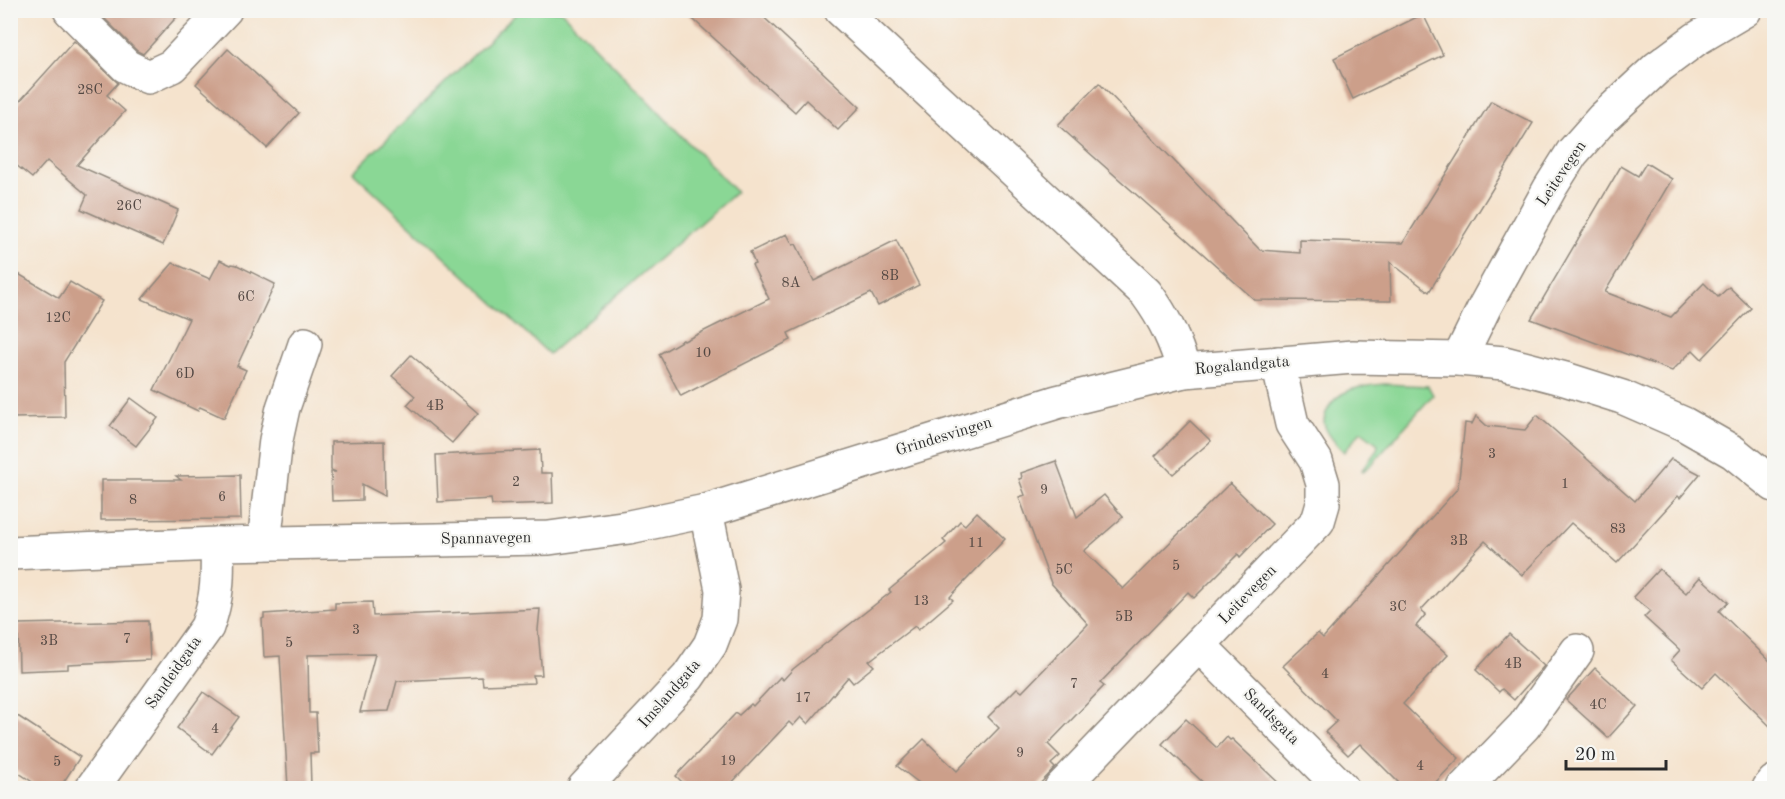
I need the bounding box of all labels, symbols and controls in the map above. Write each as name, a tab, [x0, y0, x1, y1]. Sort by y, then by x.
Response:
house number: 28C	[77, 83, 103, 97]
street label: Leitevegen	[1534, 138, 1590, 210]
house number: 26C	[116, 199, 142, 213]
house number: 8B	[881, 269, 899, 283]
house number: 8A	[782, 276, 801, 290]
house number: 6C	[237, 290, 255, 304]
house number: 12C	[45, 311, 71, 325]
house number: 10	[695, 346, 711, 360]
street label: Rogalandgata	[1194, 354, 1290, 378]
house number: 6D	[175, 367, 195, 381]
house number: 4B	[426, 399, 444, 413]
street label: Grindesvingen	[894, 415, 994, 459]
house number: 3	[1488, 447, 1496, 461]
house number: 2	[512, 475, 520, 489]
house number: 1	[1561, 477, 1569, 491]
house number: 9	[1040, 483, 1048, 497]
house number: 6	[218, 490, 226, 504]
house number: 8	[129, 493, 137, 507]
house number: 83	[1610, 522, 1626, 536]
street label: Spannavegen	[441, 530, 532, 548]
house number: 3B	[1450, 534, 1468, 548]
house number: 11	[968, 536, 984, 550]
house number: 5	[1172, 559, 1180, 573]
street label: Leitevegen	[1216, 562, 1280, 628]
house number: 5C	[1055, 563, 1073, 577]
house number: 13	[913, 594, 929, 608]
house number: 3C	[1389, 600, 1407, 614]
house number: 5B	[1115, 610, 1133, 624]
house number: 3	[352, 623, 360, 637]
house number: 7	[123, 632, 131, 646]
house number: 3B	[40, 634, 58, 648]
street label: Sandeidgata	[143, 634, 205, 712]
house number: 5	[285, 636, 293, 650]
street label: Imslandgata	[636, 657, 704, 731]
house number: 4B	[1504, 657, 1522, 671]
house number: 4	[1321, 667, 1329, 681]
house number: 7	[1070, 677, 1078, 691]
street label: Sandsgata	[1240, 686, 1302, 748]
house number: 17	[795, 691, 811, 705]
house number: 4C	[1589, 698, 1607, 712]
house number: 4	[211, 722, 219, 736]
scale bar	[1566, 733, 1666, 771]
house number: 9	[1016, 746, 1024, 760]
text: 20 m	[1575, 746, 1615, 764]
house number: 19	[720, 754, 736, 768]
house number: 5	[53, 755, 61, 769]
house number: 4	[1416, 759, 1424, 773]

